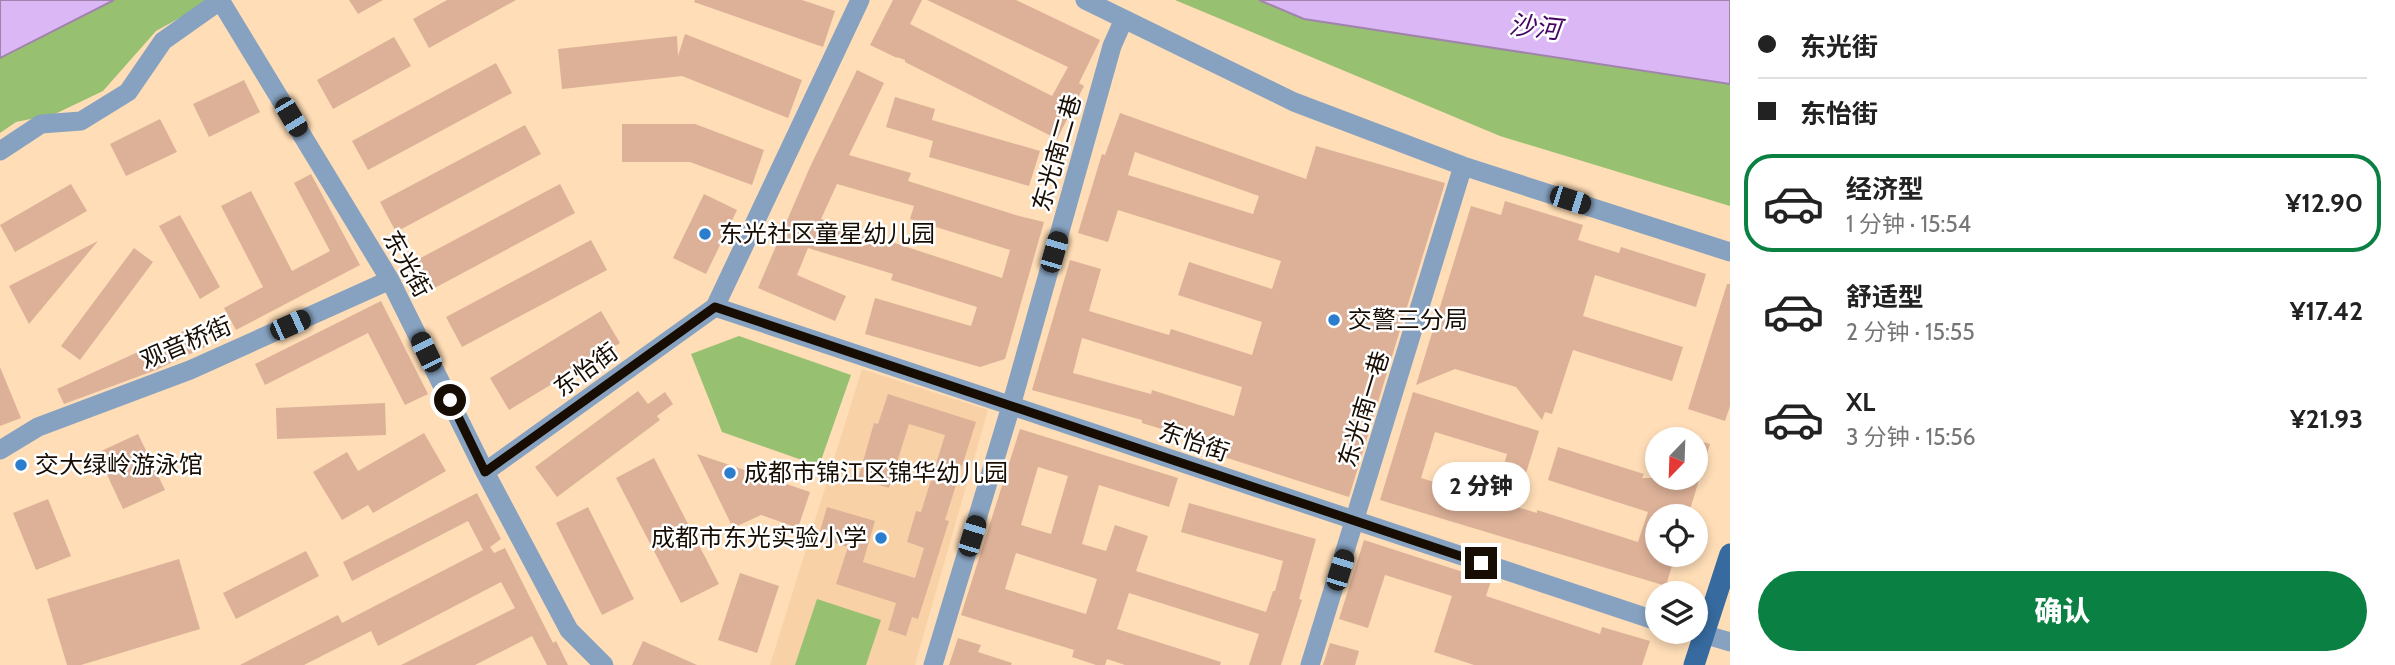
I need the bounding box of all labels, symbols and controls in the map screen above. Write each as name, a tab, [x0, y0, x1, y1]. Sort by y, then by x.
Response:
water label: 沙河	[1507, 8, 1567, 46]
text: 东光街	[1800, 31, 1878, 63]
street label: 东光南二巷	[1026, 91, 1087, 215]
car	[272, 94, 311, 140]
text: 东怡街	[1800, 98, 1878, 130]
icon: car	[1762, 172, 1825, 235]
text: 经济型	[1846, 173, 1924, 205]
car	[1547, 184, 1594, 216]
text: ¥12.90	[2286, 187, 2363, 219]
text: 1 分钟 · 15:54	[1846, 210, 1971, 238]
place label: 东光社区童星幼儿园	[719, 219, 935, 248]
street label: 东光街	[377, 225, 438, 302]
marker: 东光社区童星幼儿园	[697, 226, 713, 242]
car	[1039, 229, 1070, 275]
icon: car	[1762, 280, 1825, 343]
text: 舒适型	[1846, 281, 1924, 313]
text: ¥17.42	[2290, 295, 2363, 327]
place label: 交警三分局	[1348, 305, 1468, 334]
car	[267, 307, 314, 343]
street label: 观音桥街	[136, 310, 236, 375]
marker: 交警三分局	[1326, 312, 1342, 328]
text: 2 分钟 · 15:55	[1846, 318, 1975, 346]
car	[408, 329, 445, 375]
street label: 东怡街	[548, 337, 623, 402]
street label: 东光南一巷	[1332, 347, 1395, 470]
route start	[434, 384, 466, 416]
text: XL	[1846, 386, 1875, 418]
icon: car	[1762, 388, 1825, 451]
text: ¥21.93	[2290, 403, 2363, 435]
street label: 东怡街	[1155, 416, 1233, 467]
text: 3 分钟 · 15:56	[1846, 423, 1976, 451]
north arrow	[1645, 427, 1708, 490]
map controls	[1645, 427, 1708, 644]
place label: 交大绿岭游泳馆	[35, 450, 203, 479]
marker: 交大绿岭游泳馆	[13, 457, 29, 473]
place label: 成都市锦江区锦华幼儿园	[744, 458, 1008, 487]
callout: 2 分钟	[1432, 462, 1530, 510]
marker: 成都市锦江区锦华幼儿园	[722, 465, 738, 481]
text: 2 分钟	[1449, 472, 1513, 500]
button: locate	[1645, 504, 1708, 567]
car	[956, 513, 989, 559]
place label: 成都市东光实验小学	[651, 523, 867, 552]
marker: 成都市东光实验小学	[873, 530, 889, 546]
car	[1324, 547, 1357, 593]
route end	[1465, 547, 1497, 579]
button: 确认	[1758, 571, 2367, 651]
button: layers	[1645, 581, 1708, 644]

